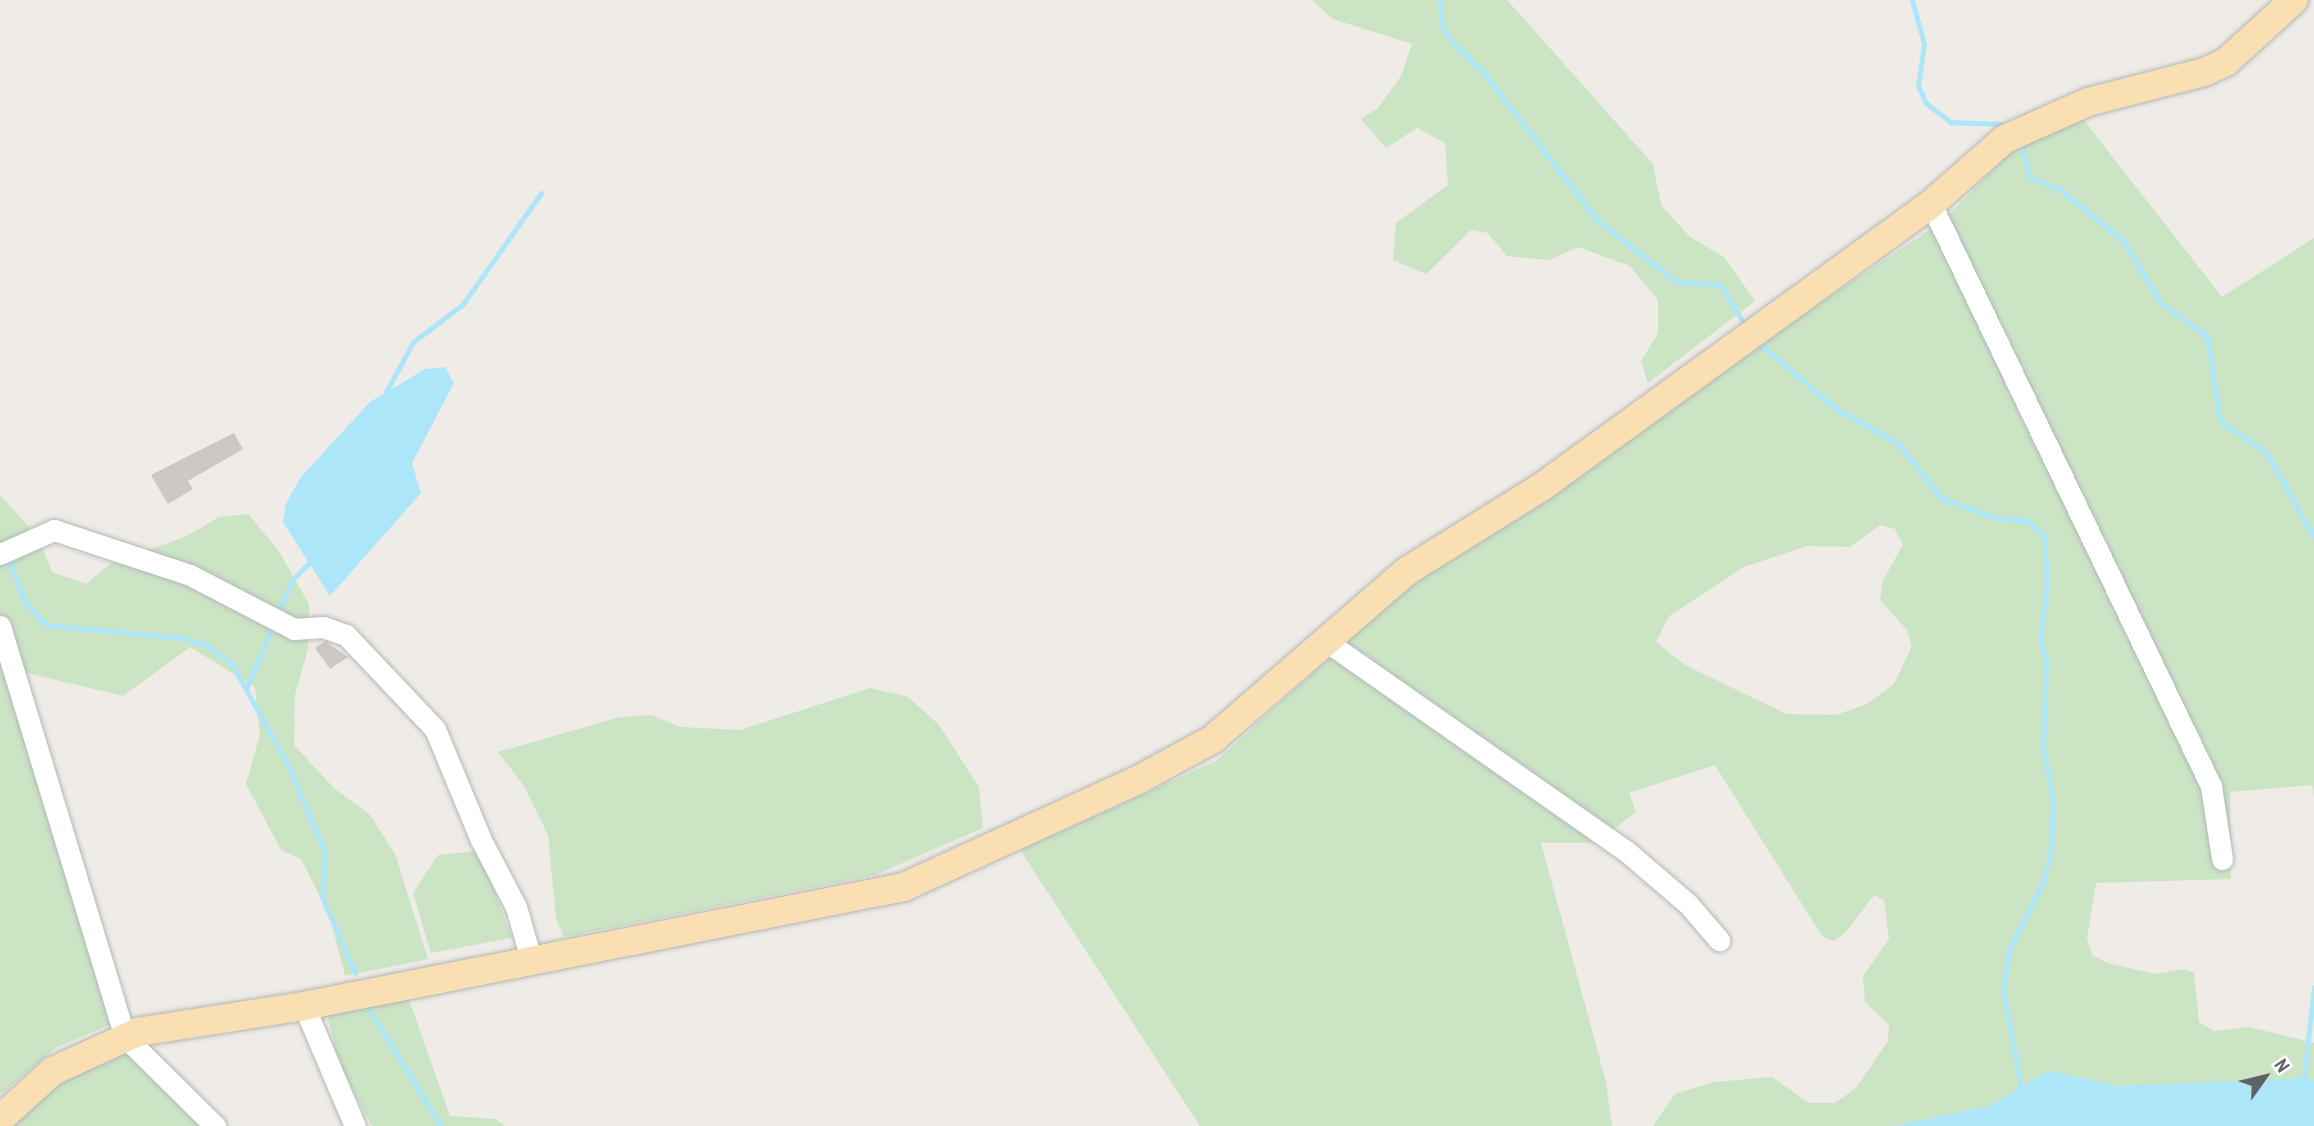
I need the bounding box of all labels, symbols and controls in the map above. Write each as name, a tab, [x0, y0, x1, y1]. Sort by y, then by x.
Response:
north arrow	[2230, 1042, 2300, 1112]
text: N	[2268, 1053, 2296, 1077]

